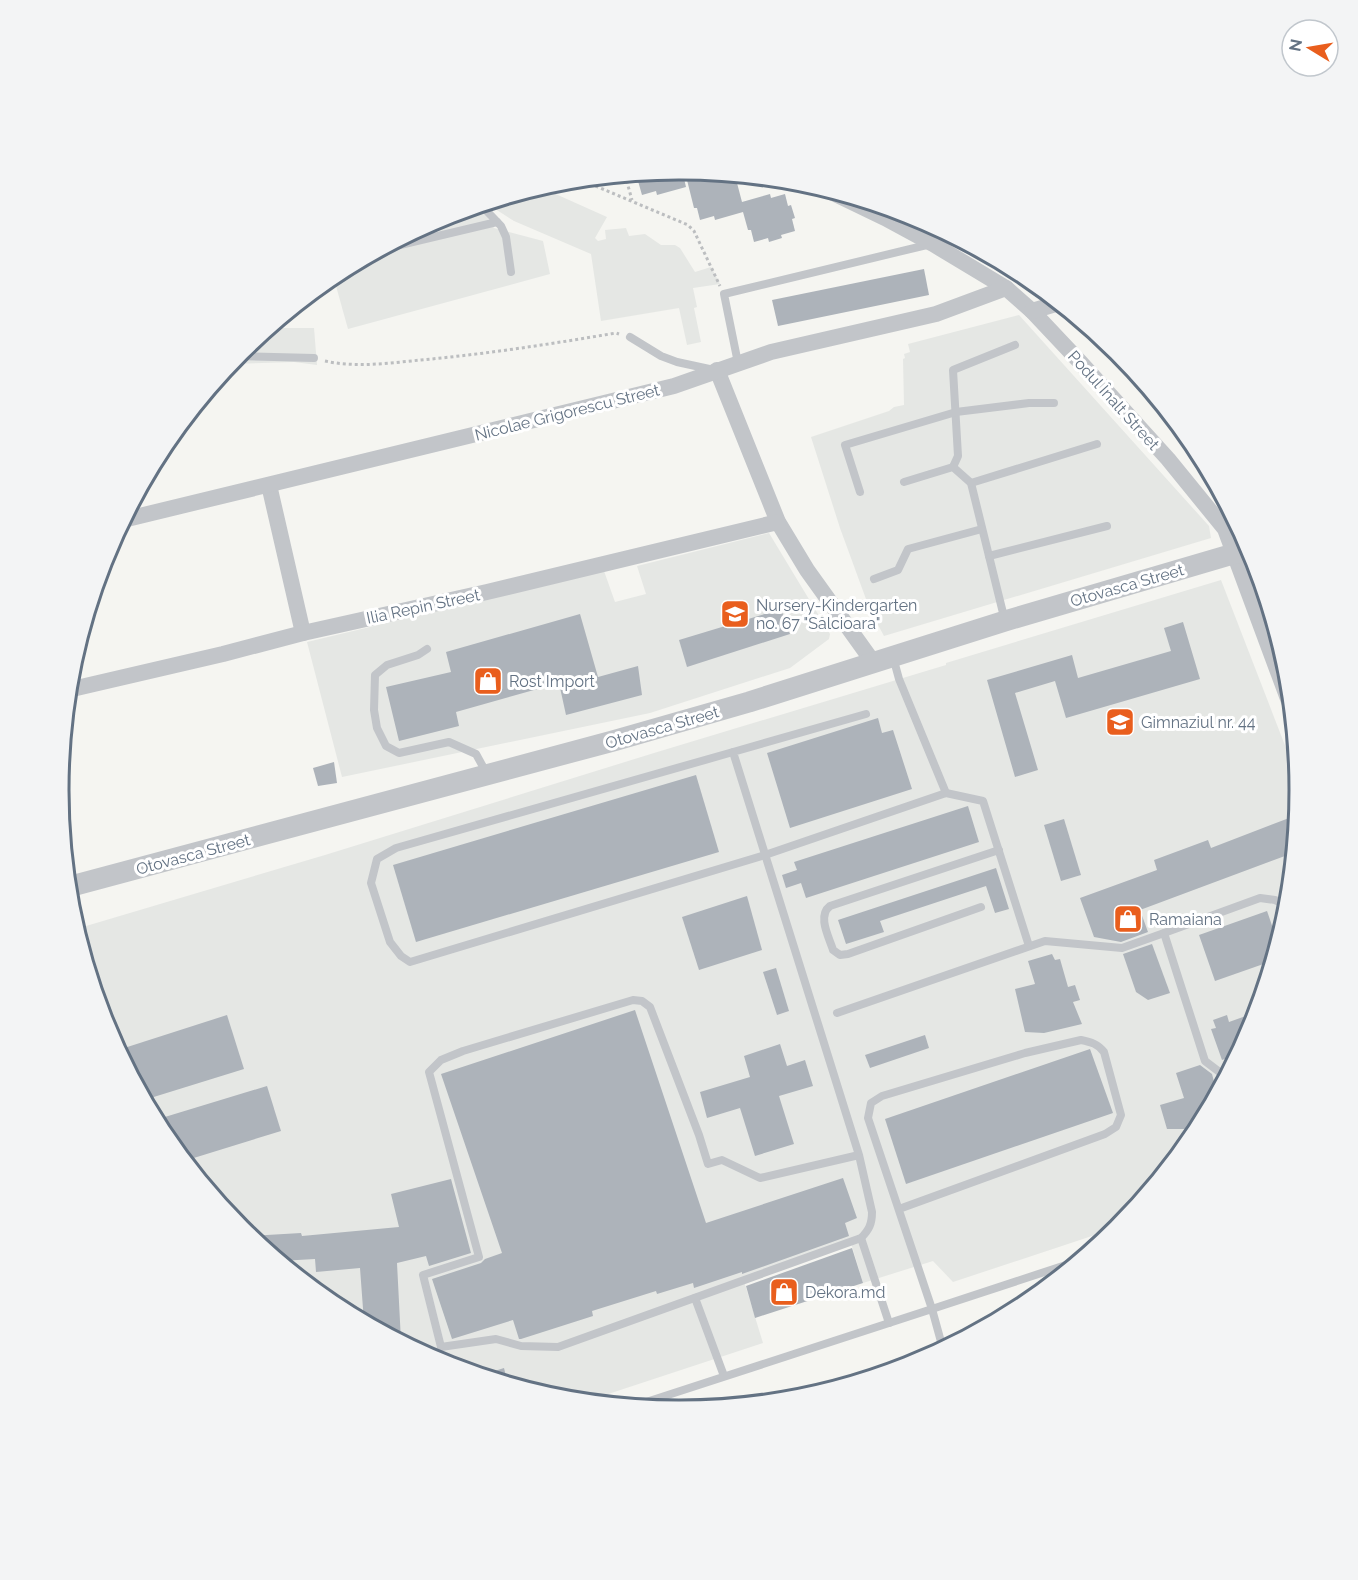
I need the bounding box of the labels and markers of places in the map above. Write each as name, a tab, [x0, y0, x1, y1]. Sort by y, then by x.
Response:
place label: Nursery-Kindergarten no. 67 "Sălcioara"	[756, 596, 917, 633]
school or university icon: Nursery-Kindergarten no. 67 "Sălcioara"	[719, 598, 751, 630]
shop icon: Rost Import	[472, 665, 504, 697]
place label: Rost Import	[509, 672, 596, 691]
school or university icon: Gimnaziul nr. 44	[1104, 706, 1136, 738]
place label: Gimnaziul nr. 44	[1141, 713, 1256, 732]
shop icon: Ramaiana	[1112, 903, 1144, 935]
place label: Ramaiana	[1149, 910, 1222, 929]
shop icon: Dekora.md	[768, 1276, 800, 1308]
place label: Dekora.md	[805, 1283, 885, 1302]

